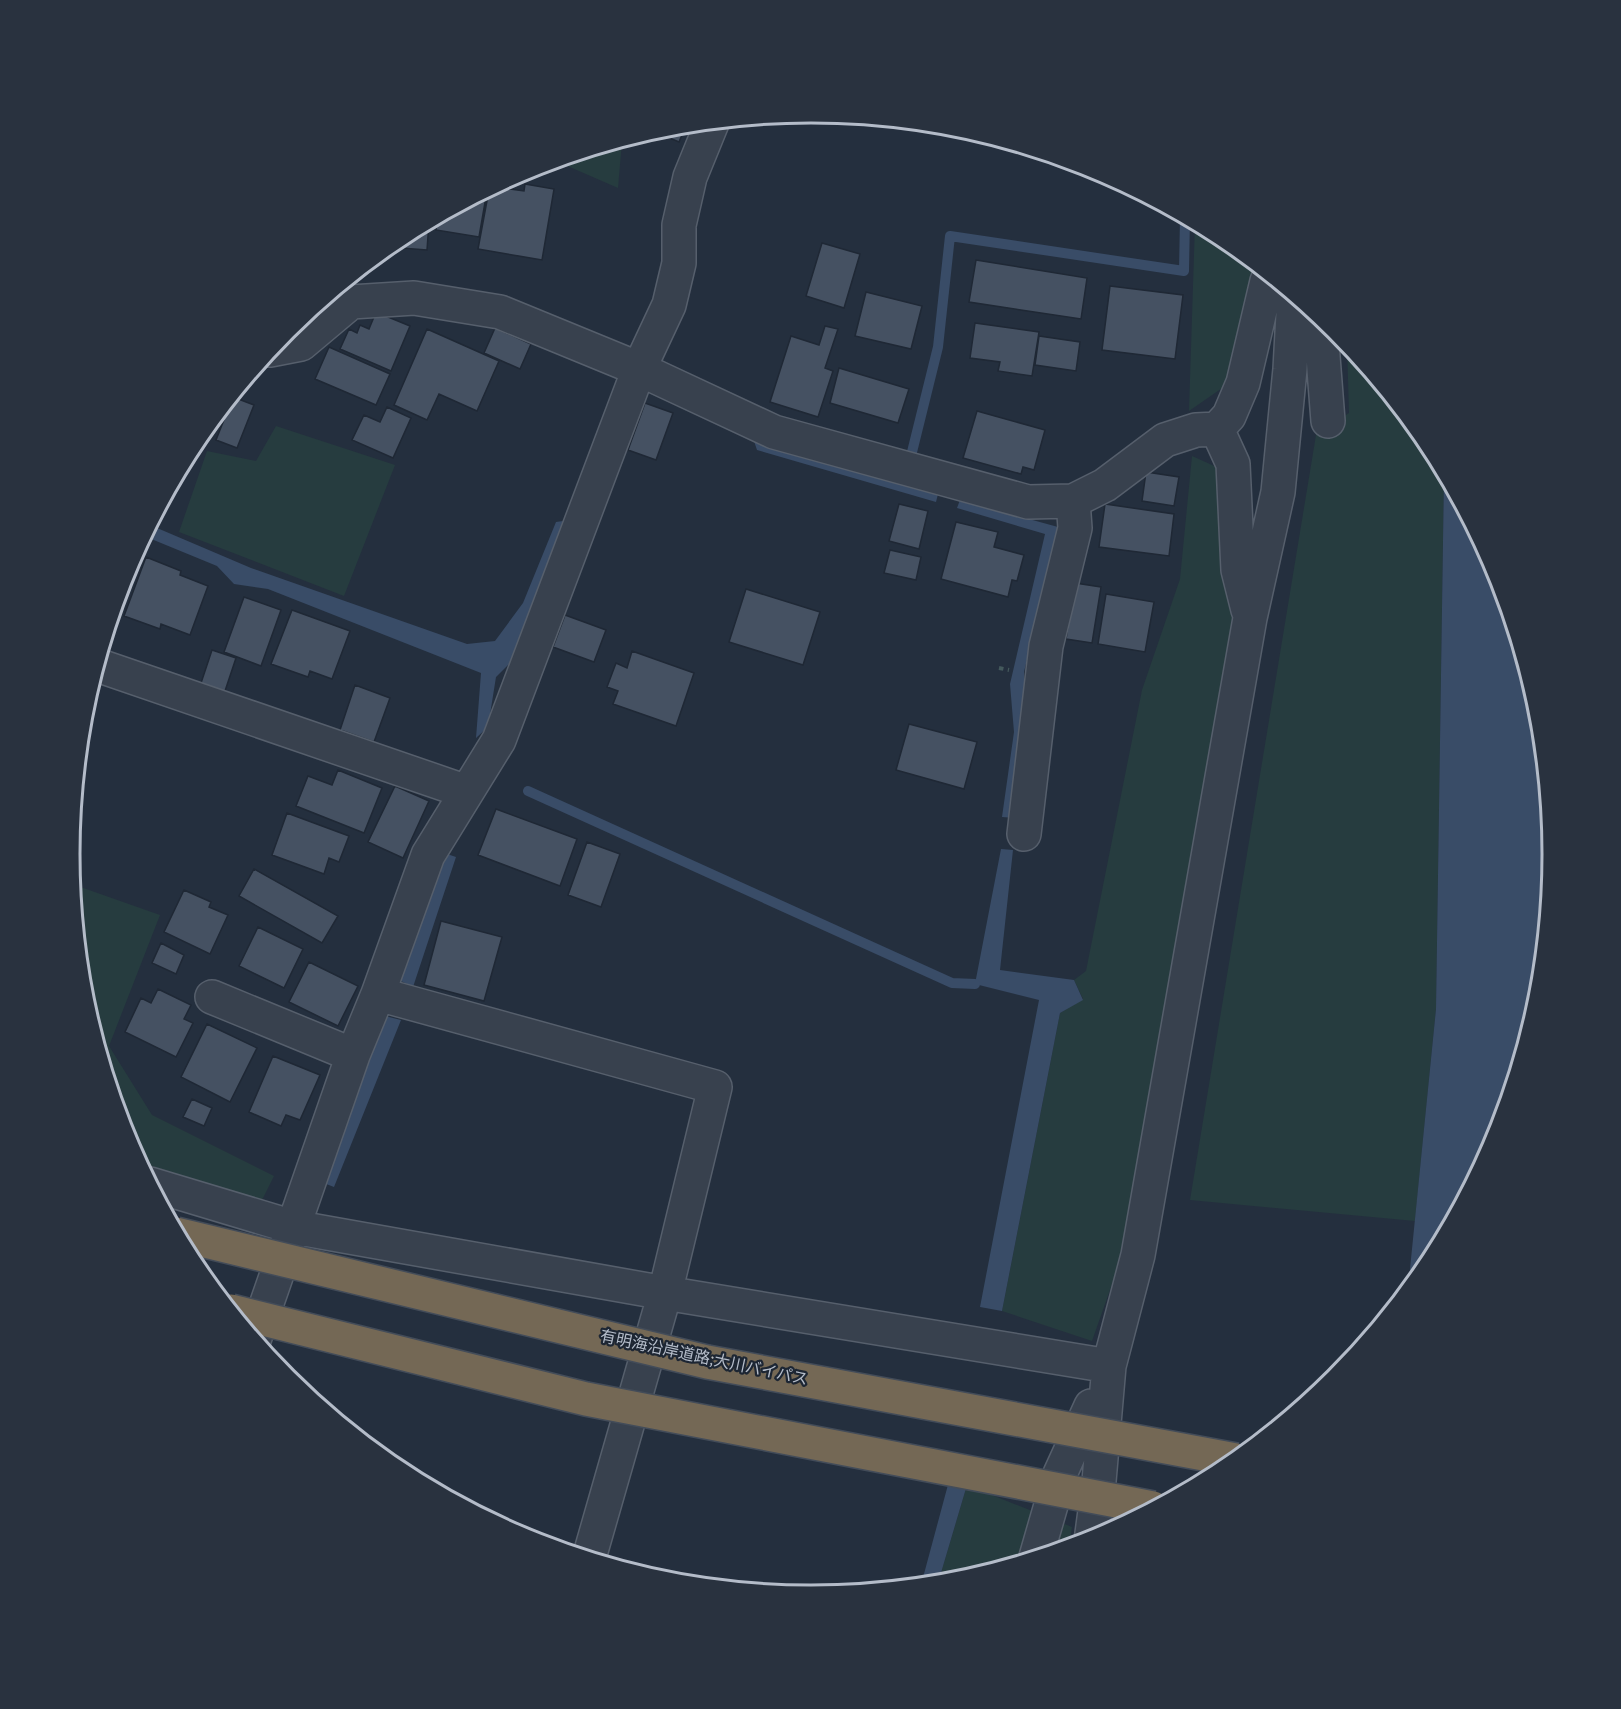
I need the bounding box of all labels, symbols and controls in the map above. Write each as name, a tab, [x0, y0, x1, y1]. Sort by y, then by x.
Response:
street label: 有明海沿岸道路;大川バイパス	[598, 1326, 810, 1390]

